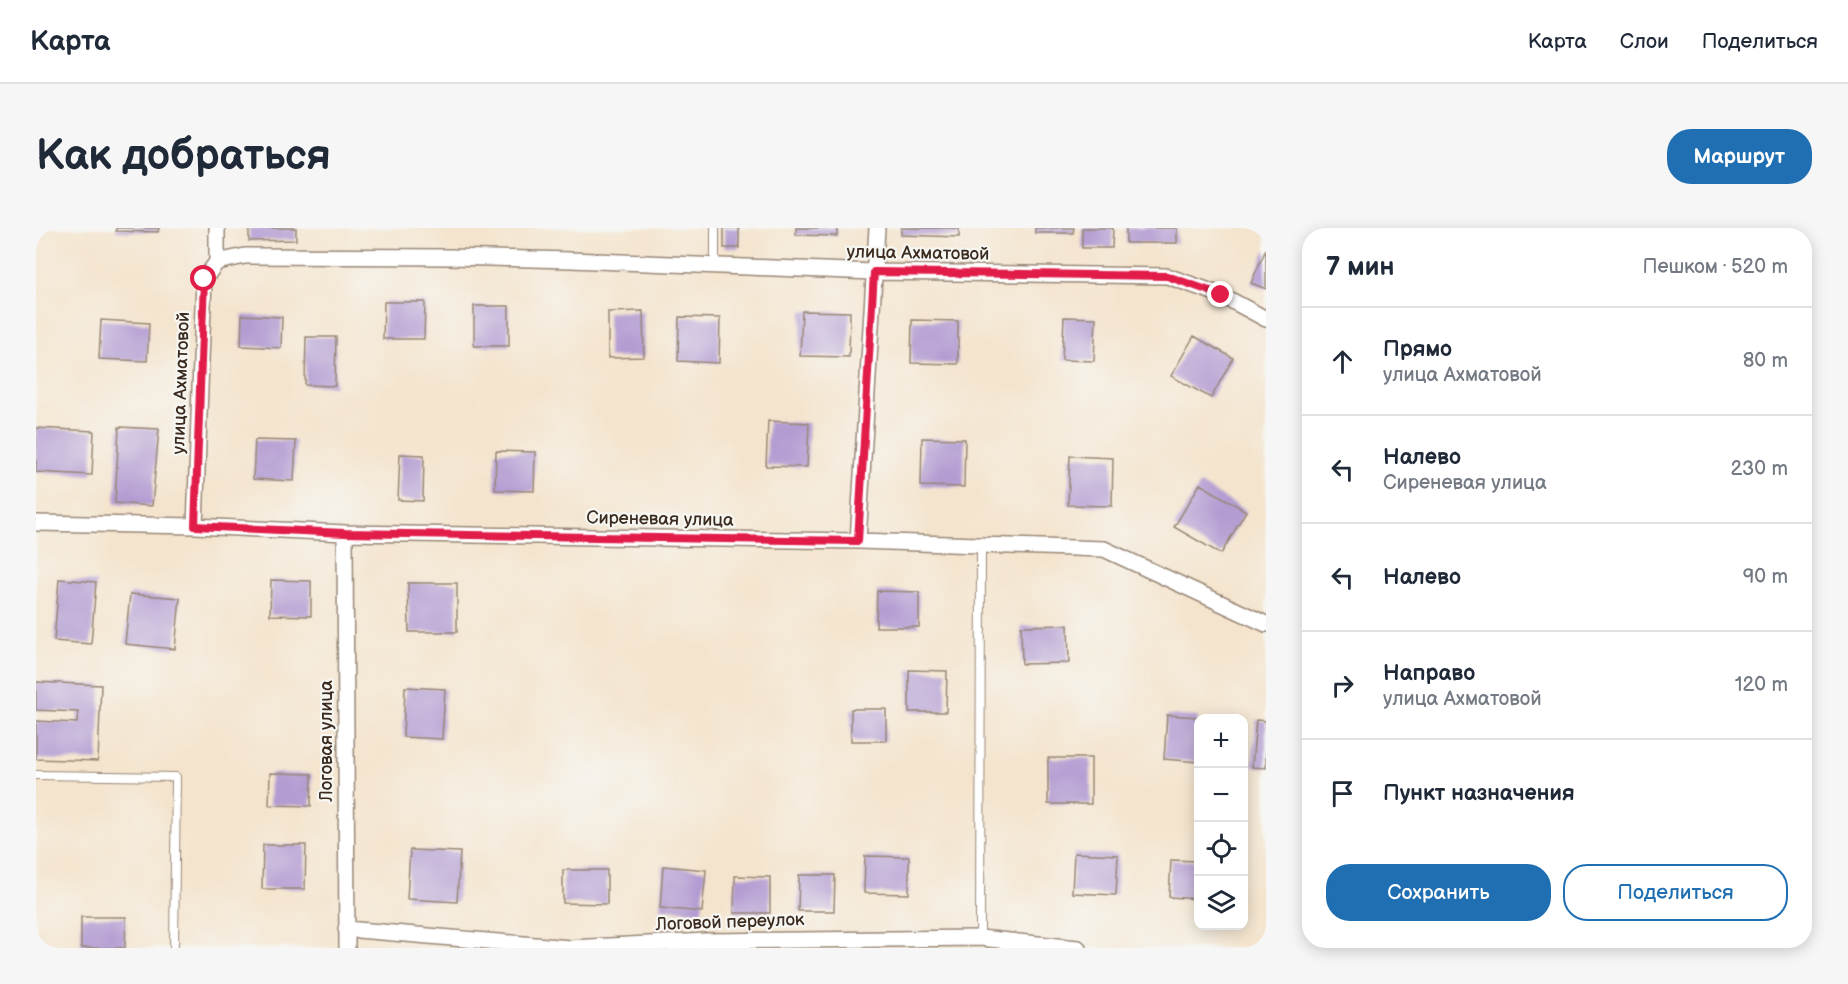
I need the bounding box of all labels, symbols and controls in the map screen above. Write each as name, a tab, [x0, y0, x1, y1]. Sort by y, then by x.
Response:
text: Карта	[30, 25, 110, 58]
text: Карта	[1528, 29, 1587, 54]
text: Слои	[1620, 29, 1669, 54]
text: Поделиться	[1702, 29, 1818, 54]
button: Маршрут	[1667, 129, 1812, 184]
text: Как добраться	[36, 131, 331, 182]
street label: улица Ахматовой	[846, 241, 990, 265]
text: 7 мин	[1326, 252, 1394, 283]
text: Пешком · 520 m	[1643, 255, 1788, 279]
route start	[190, 265, 216, 291]
route end	[1207, 281, 1233, 307]
street label: улица Ахматовой	[168, 311, 194, 455]
text: Прямо	[1383, 336, 1452, 363]
icon: ahead	[1326, 345, 1359, 378]
text: 80 m	[1743, 349, 1788, 373]
text: улица Ахматовой	[1383, 363, 1542, 387]
text: Налево	[1383, 444, 1461, 471]
icon: left	[1326, 453, 1359, 486]
text: 230 m	[1731, 457, 1788, 481]
text: Сиреневая улица	[1383, 471, 1547, 495]
street label: Сиреневая улица	[586, 507, 734, 531]
icon: left	[1326, 561, 1359, 594]
text: Налево	[1383, 564, 1461, 591]
text: 90 m	[1743, 565, 1788, 589]
text: Направо	[1383, 660, 1475, 687]
icon: right	[1326, 669, 1359, 702]
text: 120 m	[1735, 673, 1788, 697]
street label: Логовая улица	[316, 680, 337, 803]
text: улица Ахматовой	[1383, 687, 1542, 711]
map controls	[1194, 714, 1248, 930]
button: +	[1194, 714, 1248, 768]
button: −	[1194, 768, 1248, 822]
icon: arrive	[1326, 777, 1359, 810]
text: Пункт назначения	[1383, 780, 1575, 807]
button: locate	[1194, 822, 1248, 876]
button: Сохранить	[1326, 864, 1551, 921]
button: Поделиться	[1563, 864, 1788, 921]
button: layers	[1194, 876, 1248, 930]
street label: Логовой переулок	[654, 909, 805, 935]

